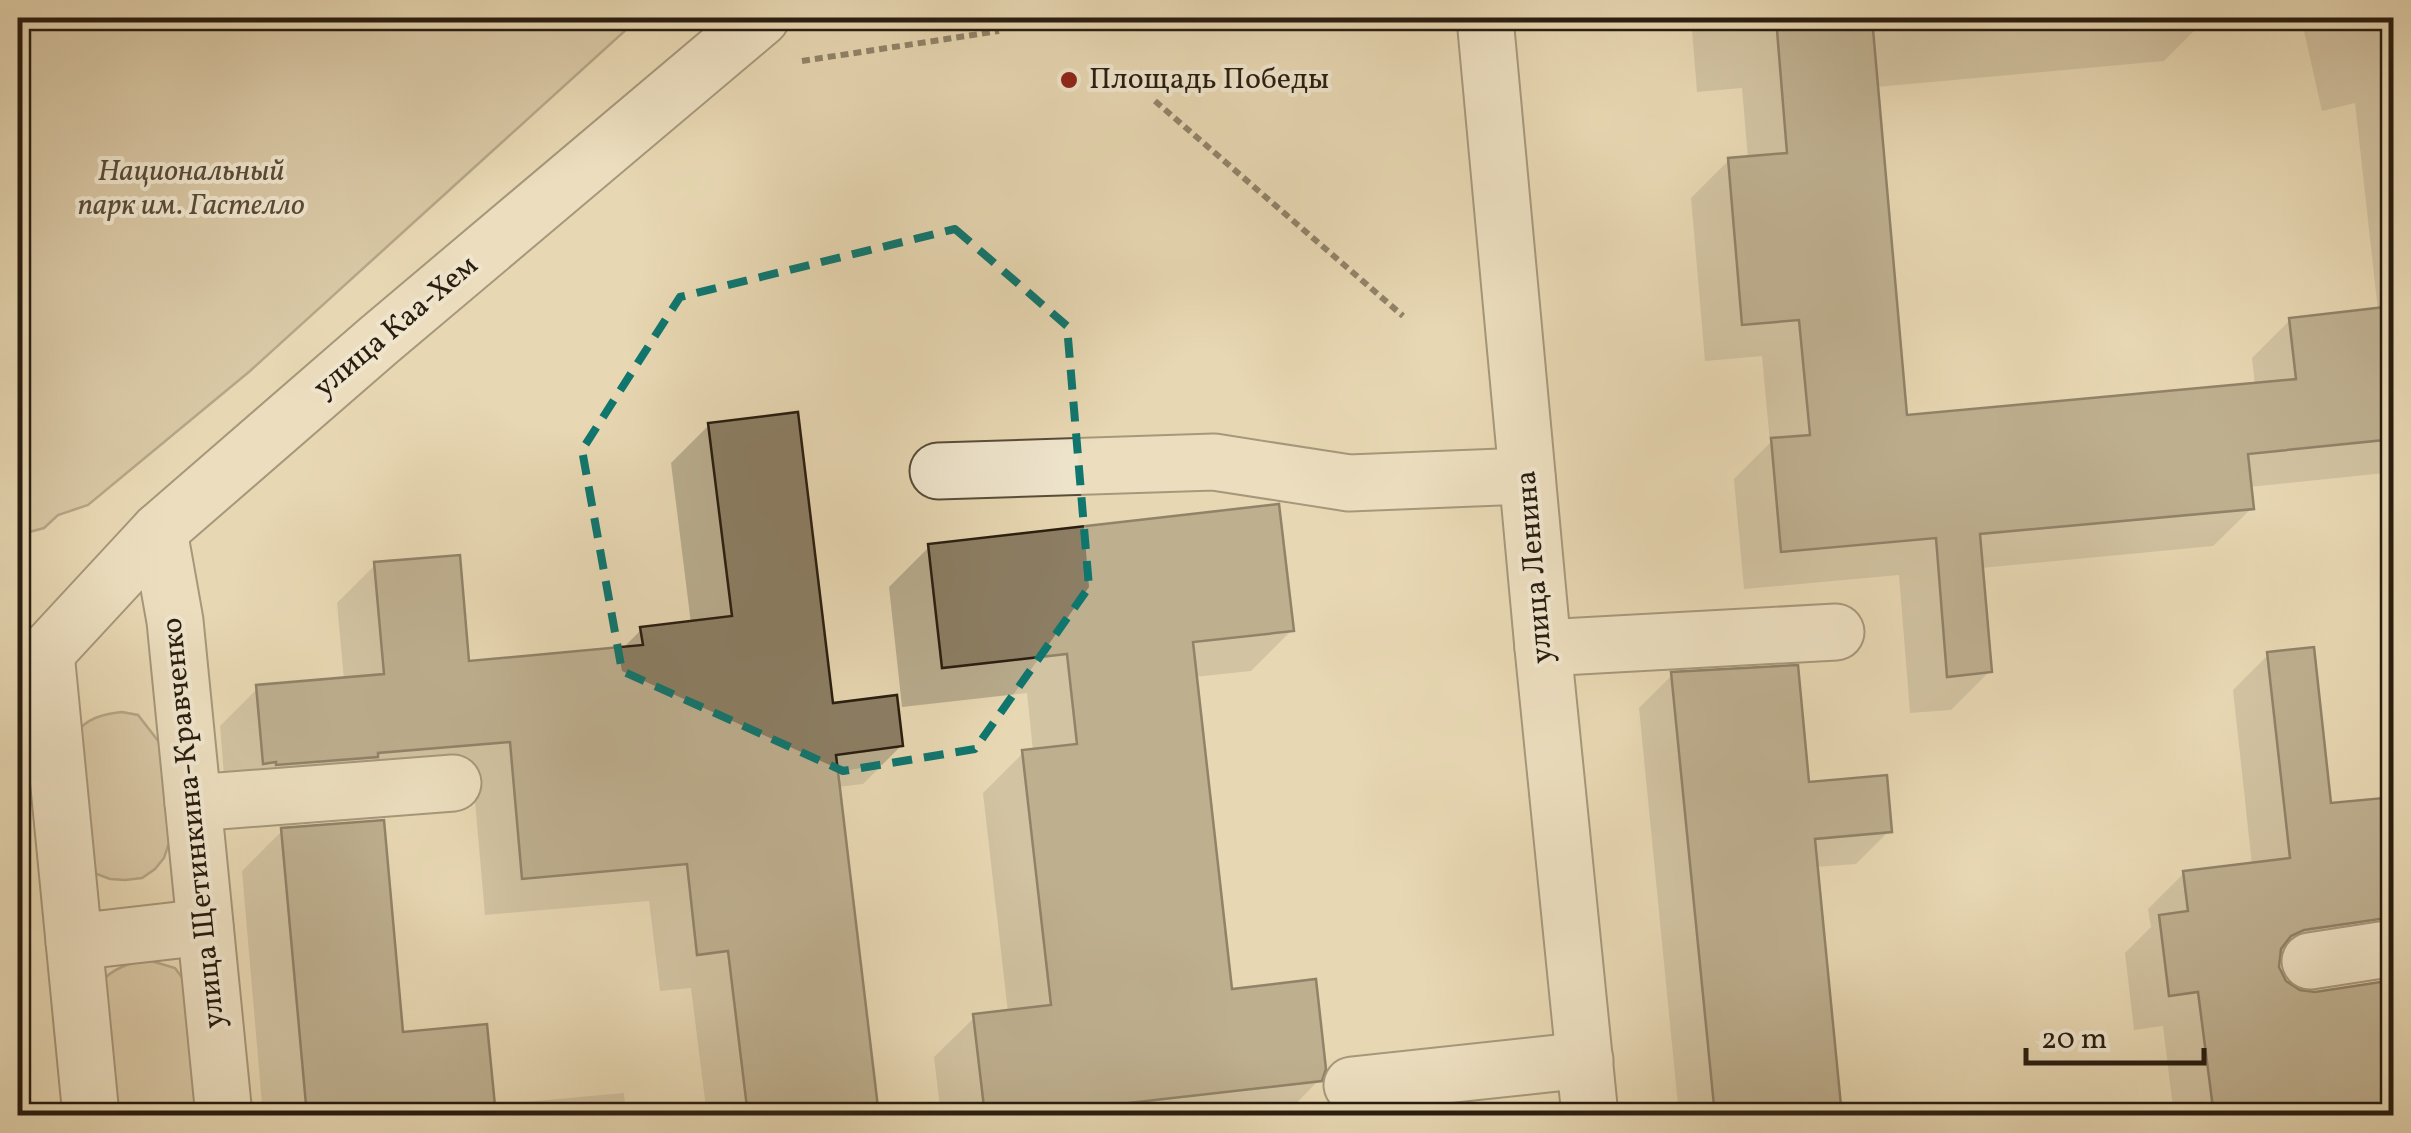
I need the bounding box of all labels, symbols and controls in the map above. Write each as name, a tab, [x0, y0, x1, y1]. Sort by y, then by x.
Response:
place label: Площадь Победы	[1089, 59, 1329, 101]
marker: Площадь Победы	[1058, 69, 1080, 91]
park label: Национальный парк им. Гастелло	[77, 151, 305, 227]
street label: улица Каа-Хем	[305, 246, 487, 408]
street label: улица Ленина	[1506, 469, 1564, 665]
street label: улица Щетинкина-Кравченко	[152, 615, 236, 1031]
scale bar	[2026, 1003, 2204, 1065]
text: 20 m	[2041, 1019, 2107, 1061]

